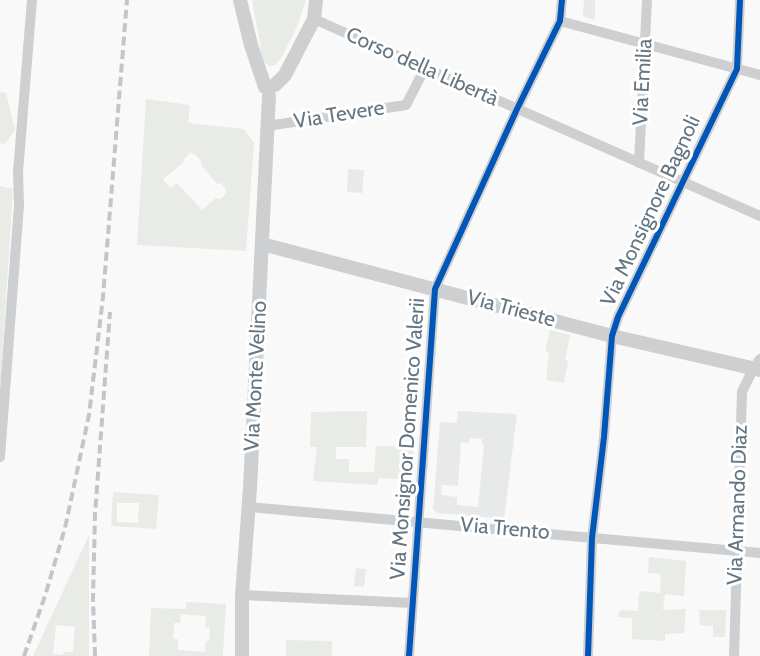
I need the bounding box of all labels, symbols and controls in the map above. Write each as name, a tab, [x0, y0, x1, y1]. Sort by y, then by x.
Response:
street label: Corso della Libertà	[342, 22, 502, 112]
street label: Via Emilia	[628, 38, 658, 126]
street label: Via Tevere	[292, 95, 386, 135]
street label: Via Monsignore Bagnoli	[596, 112, 706, 310]
street label: Via Trieste	[464, 285, 558, 333]
street label: Via Monsignor Domenico Valerii	[386, 297, 430, 581]
street label: Via Monte Velino	[239, 300, 273, 452]
street label: Via Armando Diaz	[723, 424, 753, 586]
street label: Via Trento	[459, 513, 551, 545]

